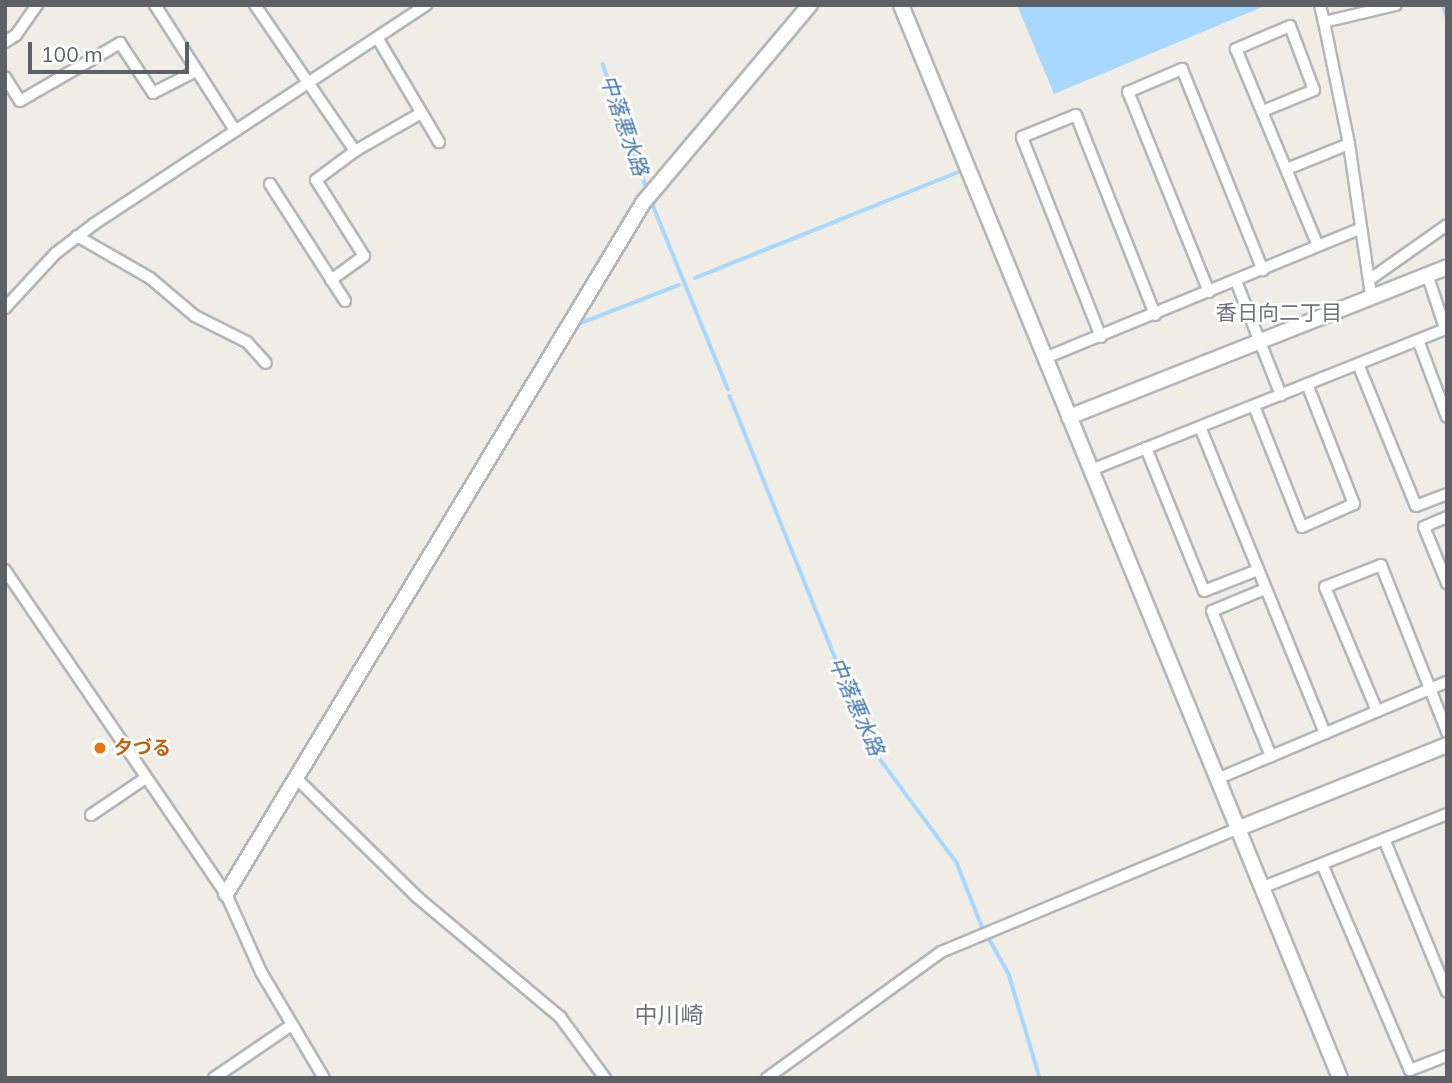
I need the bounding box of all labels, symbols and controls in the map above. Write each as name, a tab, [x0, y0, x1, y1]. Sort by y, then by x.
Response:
scale bar	[32, 28, 192, 72]
text: 100 m	[41, 41, 103, 67]
water label: 中落悪水路	[596, 71, 654, 179]
district label: 香日向二丁目	[1216, 299, 1342, 325]
water label: 中落悪水路	[824, 653, 890, 759]
place label: 夕づる	[114, 737, 171, 759]
marker: 夕づる	[92, 740, 108, 756]
district label: 中川崎	[635, 1001, 703, 1029]

